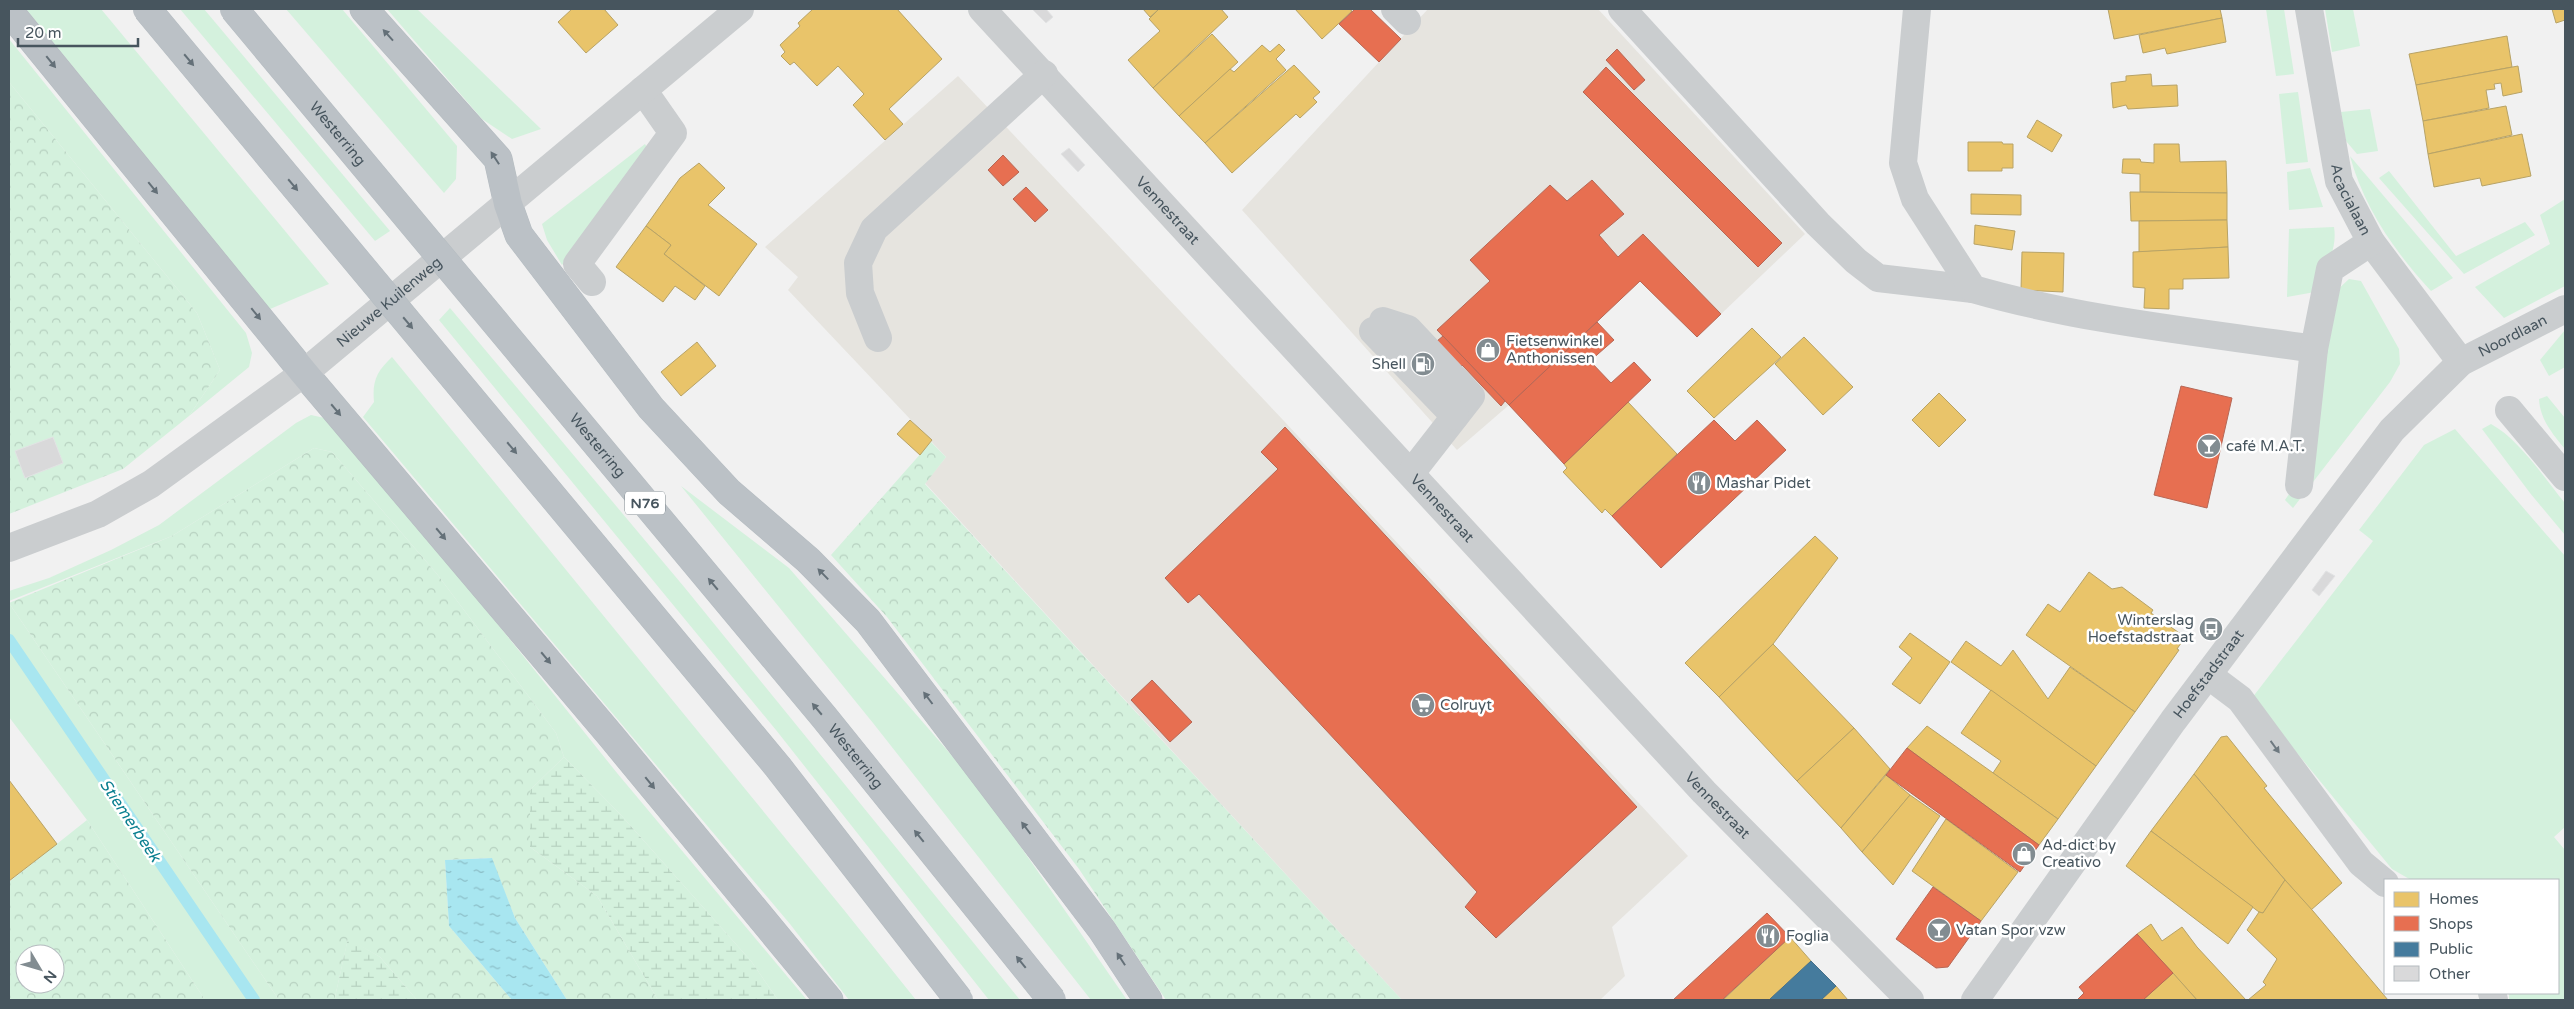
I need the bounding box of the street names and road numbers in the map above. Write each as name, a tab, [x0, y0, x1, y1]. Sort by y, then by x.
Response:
street label: Westerring	[306, 98, 370, 169]
street label: Acacialaan	[2327, 162, 2375, 238]
street label: Vennestraat	[1132, 173, 1204, 248]
street label: Nieuwe Kuilenweg	[333, 253, 445, 351]
street label: Noordlaan	[2475, 311, 2550, 361]
street label: Westerring	[566, 410, 630, 481]
street label: Vennestraat	[1407, 470, 1478, 546]
road number: N76	[625, 492, 665, 514]
street label: Hoefstadstraat	[2169, 626, 2248, 722]
street label: Westerring	[824, 720, 887, 792]
street label: Vennestraat	[1681, 768, 1754, 843]

